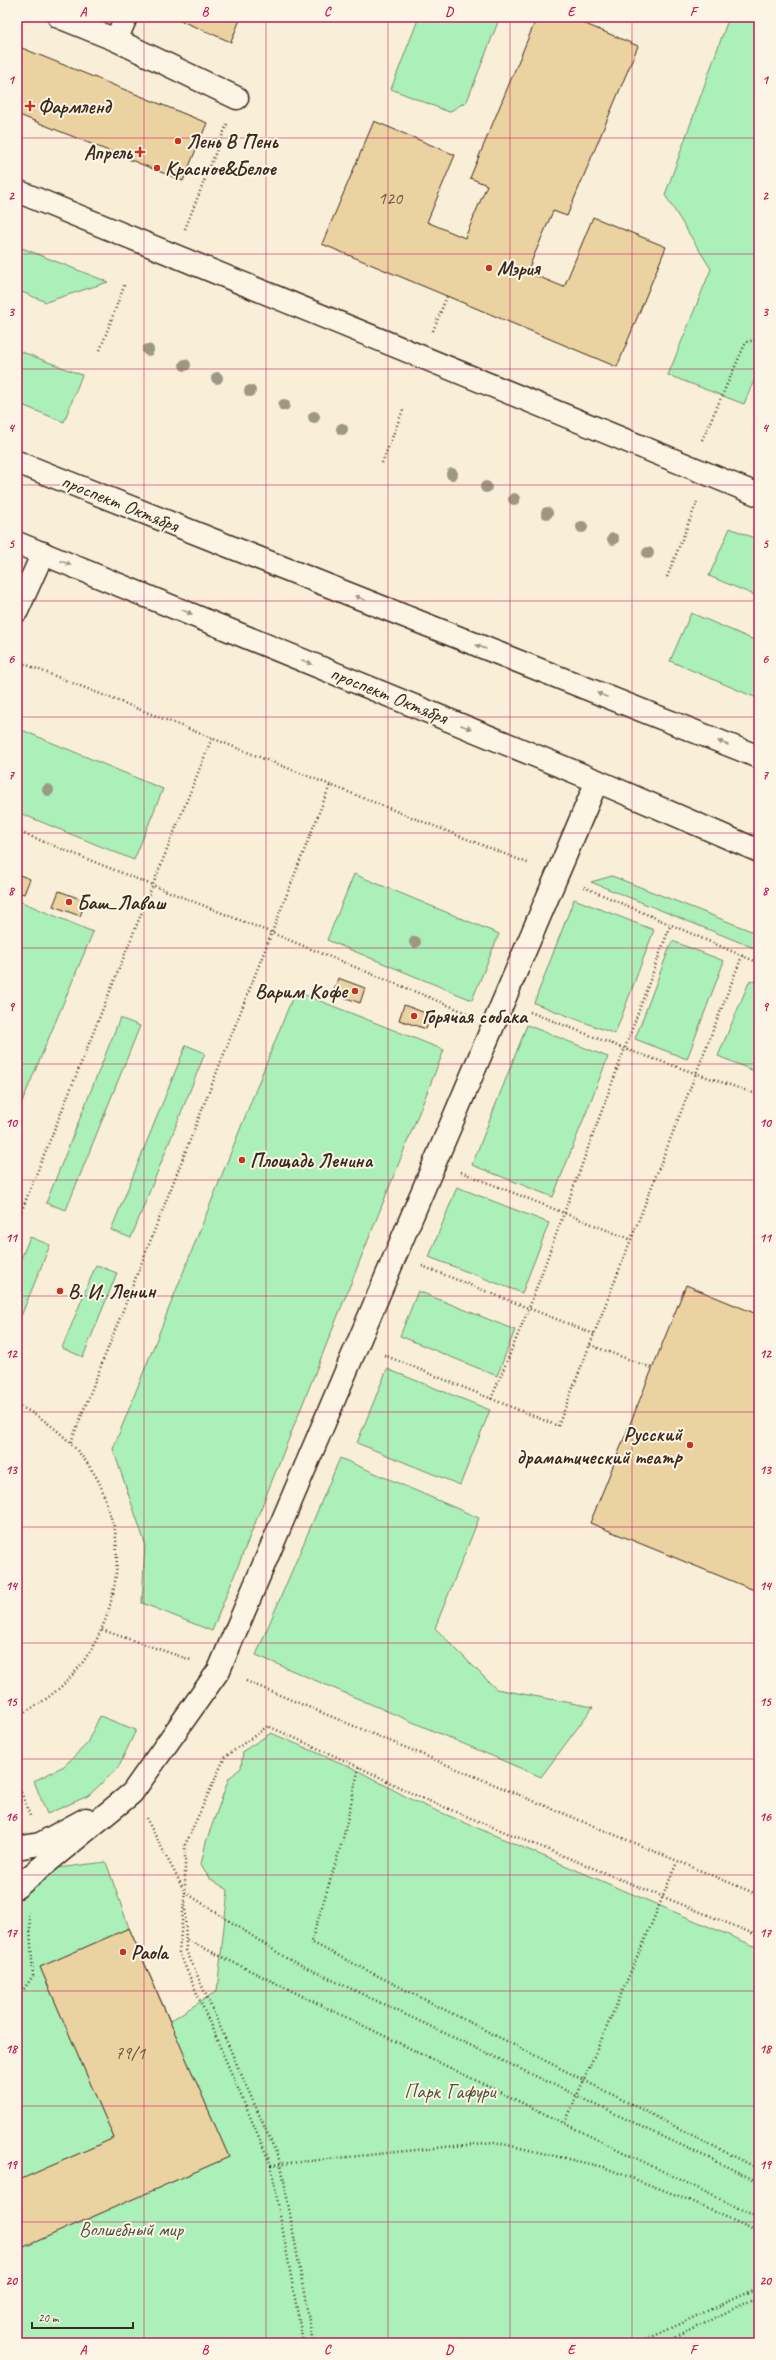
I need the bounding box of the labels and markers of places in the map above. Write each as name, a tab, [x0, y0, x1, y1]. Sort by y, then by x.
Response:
place label: Фармленд	[38, 94, 113, 119]
marker: Фармленд	[25, 101, 35, 111]
place label: Лень В Пень	[186, 129, 279, 154]
marker: Лень В Пень	[173, 136, 183, 146]
place label: Апрель	[84, 140, 133, 165]
marker: Апрель	[135, 147, 145, 157]
place label: Красное&Белое	[165, 156, 277, 181]
marker: Красное&Белое	[152, 163, 162, 173]
place label: Мэрия	[497, 256, 542, 281]
marker: Мэрия	[484, 263, 494, 273]
place label: Баш_Лаваш	[77, 890, 167, 915]
marker: Баш_Лаваш	[64, 897, 74, 907]
place label: Варим Кофе	[255, 979, 349, 1004]
marker: Варим Кофе	[350, 986, 360, 996]
place label: Горячая собака	[422, 1004, 529, 1029]
marker: Горячая собака	[409, 1011, 419, 1021]
place label: Площадь Ленина	[250, 1148, 373, 1173]
marker: Площадь Ленина	[237, 1155, 247, 1165]
place label: В. И. Ленин	[68, 1279, 156, 1304]
marker: В. И. Ленин	[55, 1286, 65, 1296]
place label: Русский драматический театр	[516, 1422, 684, 1470]
marker: Русский драматический театр	[685, 1440, 695, 1450]
place label: Paola	[131, 1940, 169, 1965]
marker: Paola	[118, 1947, 128, 1957]

